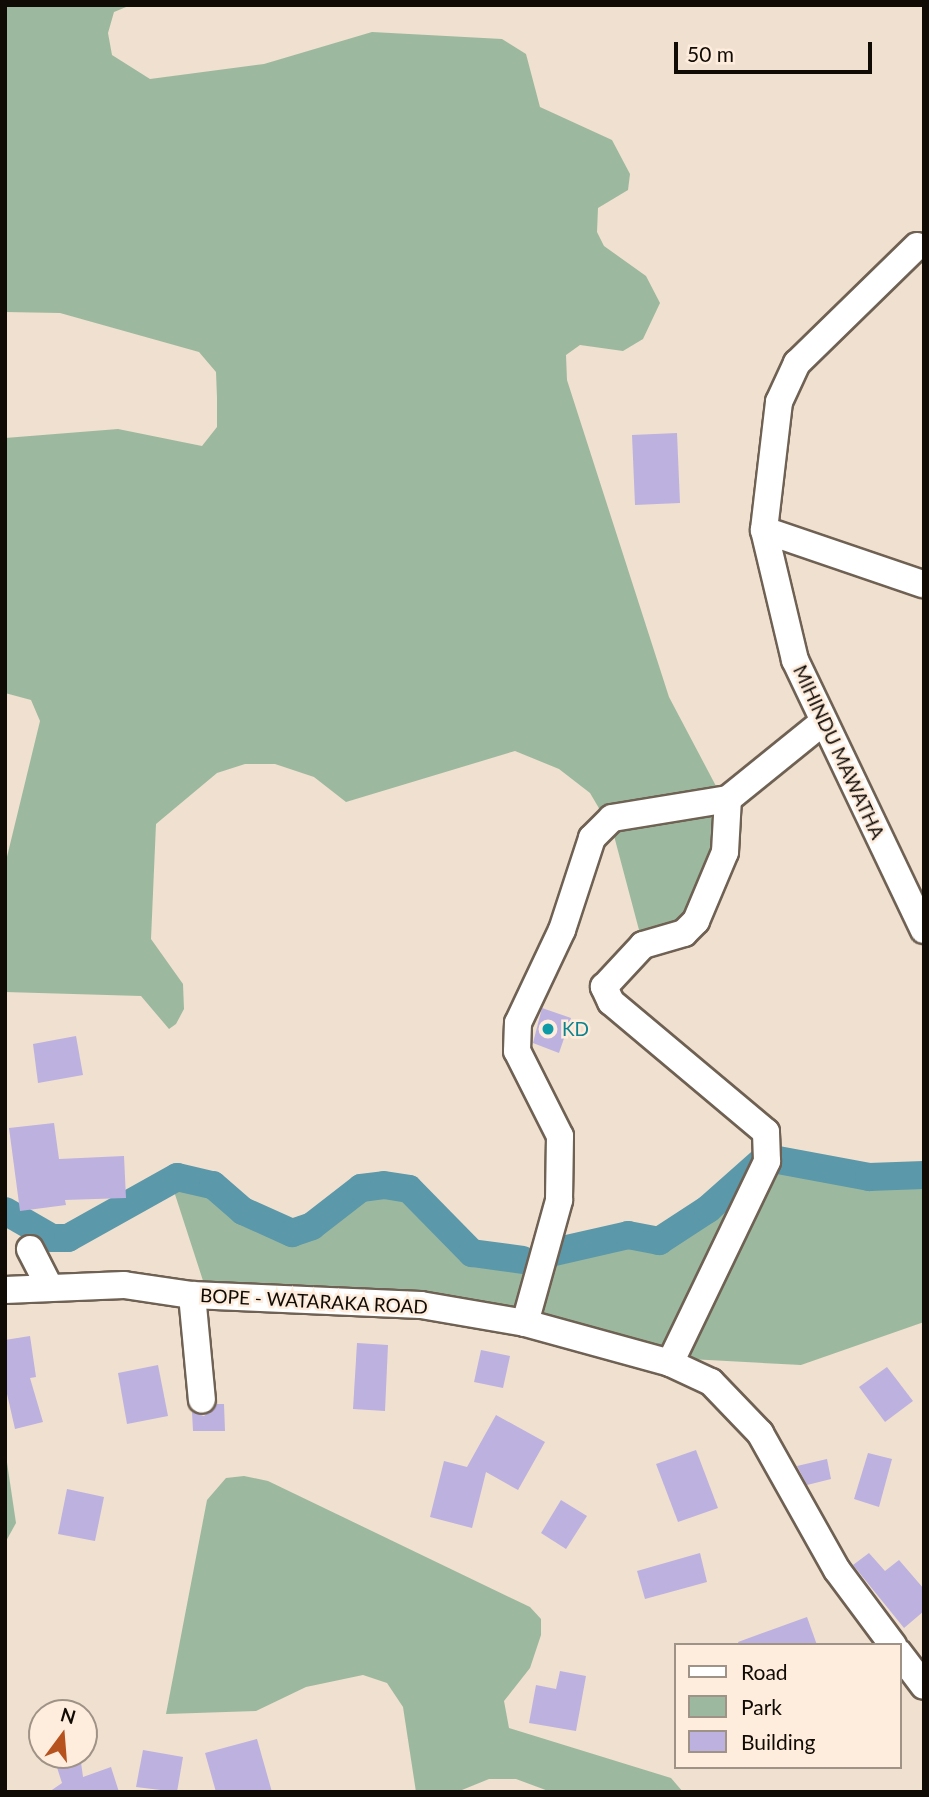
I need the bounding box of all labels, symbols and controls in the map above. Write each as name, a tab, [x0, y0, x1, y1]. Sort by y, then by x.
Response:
scale bar	[677, 28, 875, 72]
text: 50 m	[687, 41, 734, 66]
street label: MIHINDU MAWATHA	[789, 661, 889, 843]
place label: KD	[562, 1018, 589, 1040]
marker: KD	[540, 1021, 556, 1037]
street label: BOPE - WATARAKA ROAD	[199, 1284, 429, 1318]
legend	[674, 1643, 901, 1769]
text: Road	[741, 1659, 788, 1684]
text: Park	[741, 1694, 782, 1719]
north arrow	[28, 1699, 98, 1769]
text: N	[58, 1702, 79, 1728]
text: Building	[741, 1729, 816, 1754]

